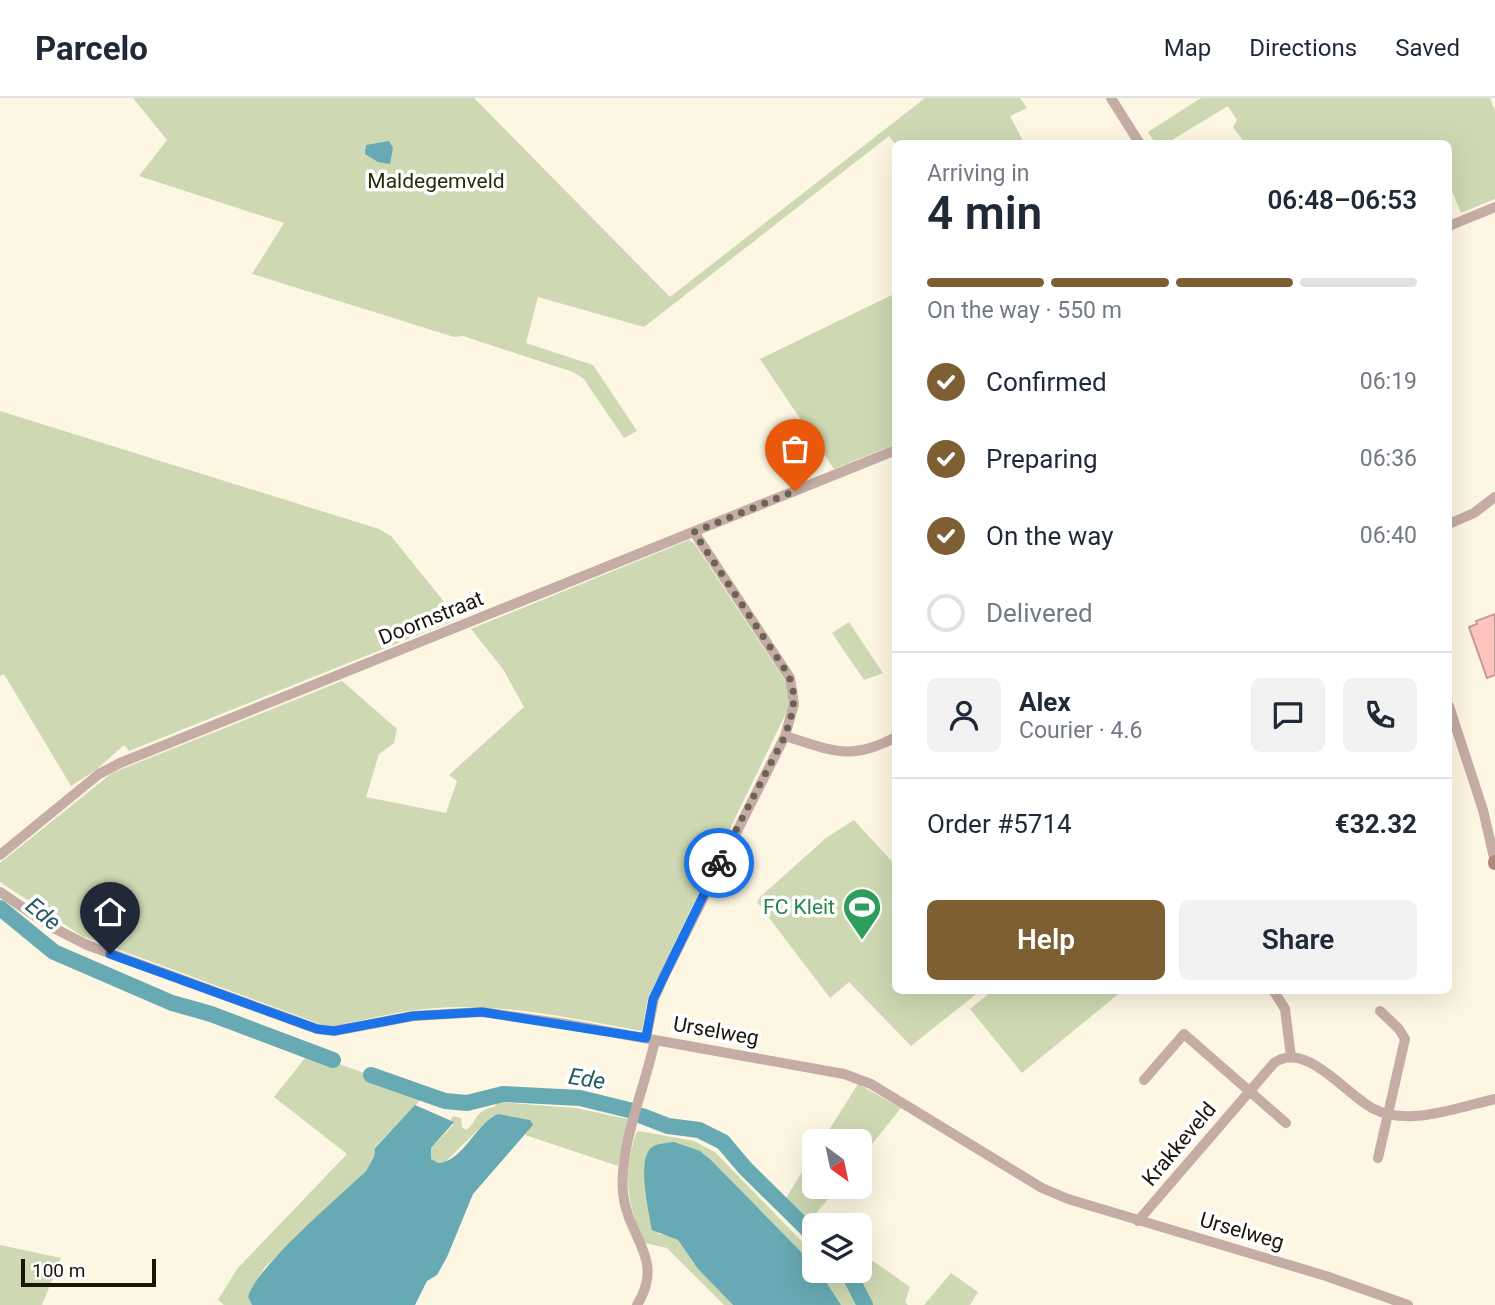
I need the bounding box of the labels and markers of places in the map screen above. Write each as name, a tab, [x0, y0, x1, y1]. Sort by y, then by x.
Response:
pin	[765, 419, 825, 491]
pin	[80, 882, 140, 954]
sports icon: FC Kleit	[841, 886, 883, 941]
place label: FC Kleit	[763, 895, 835, 919]

